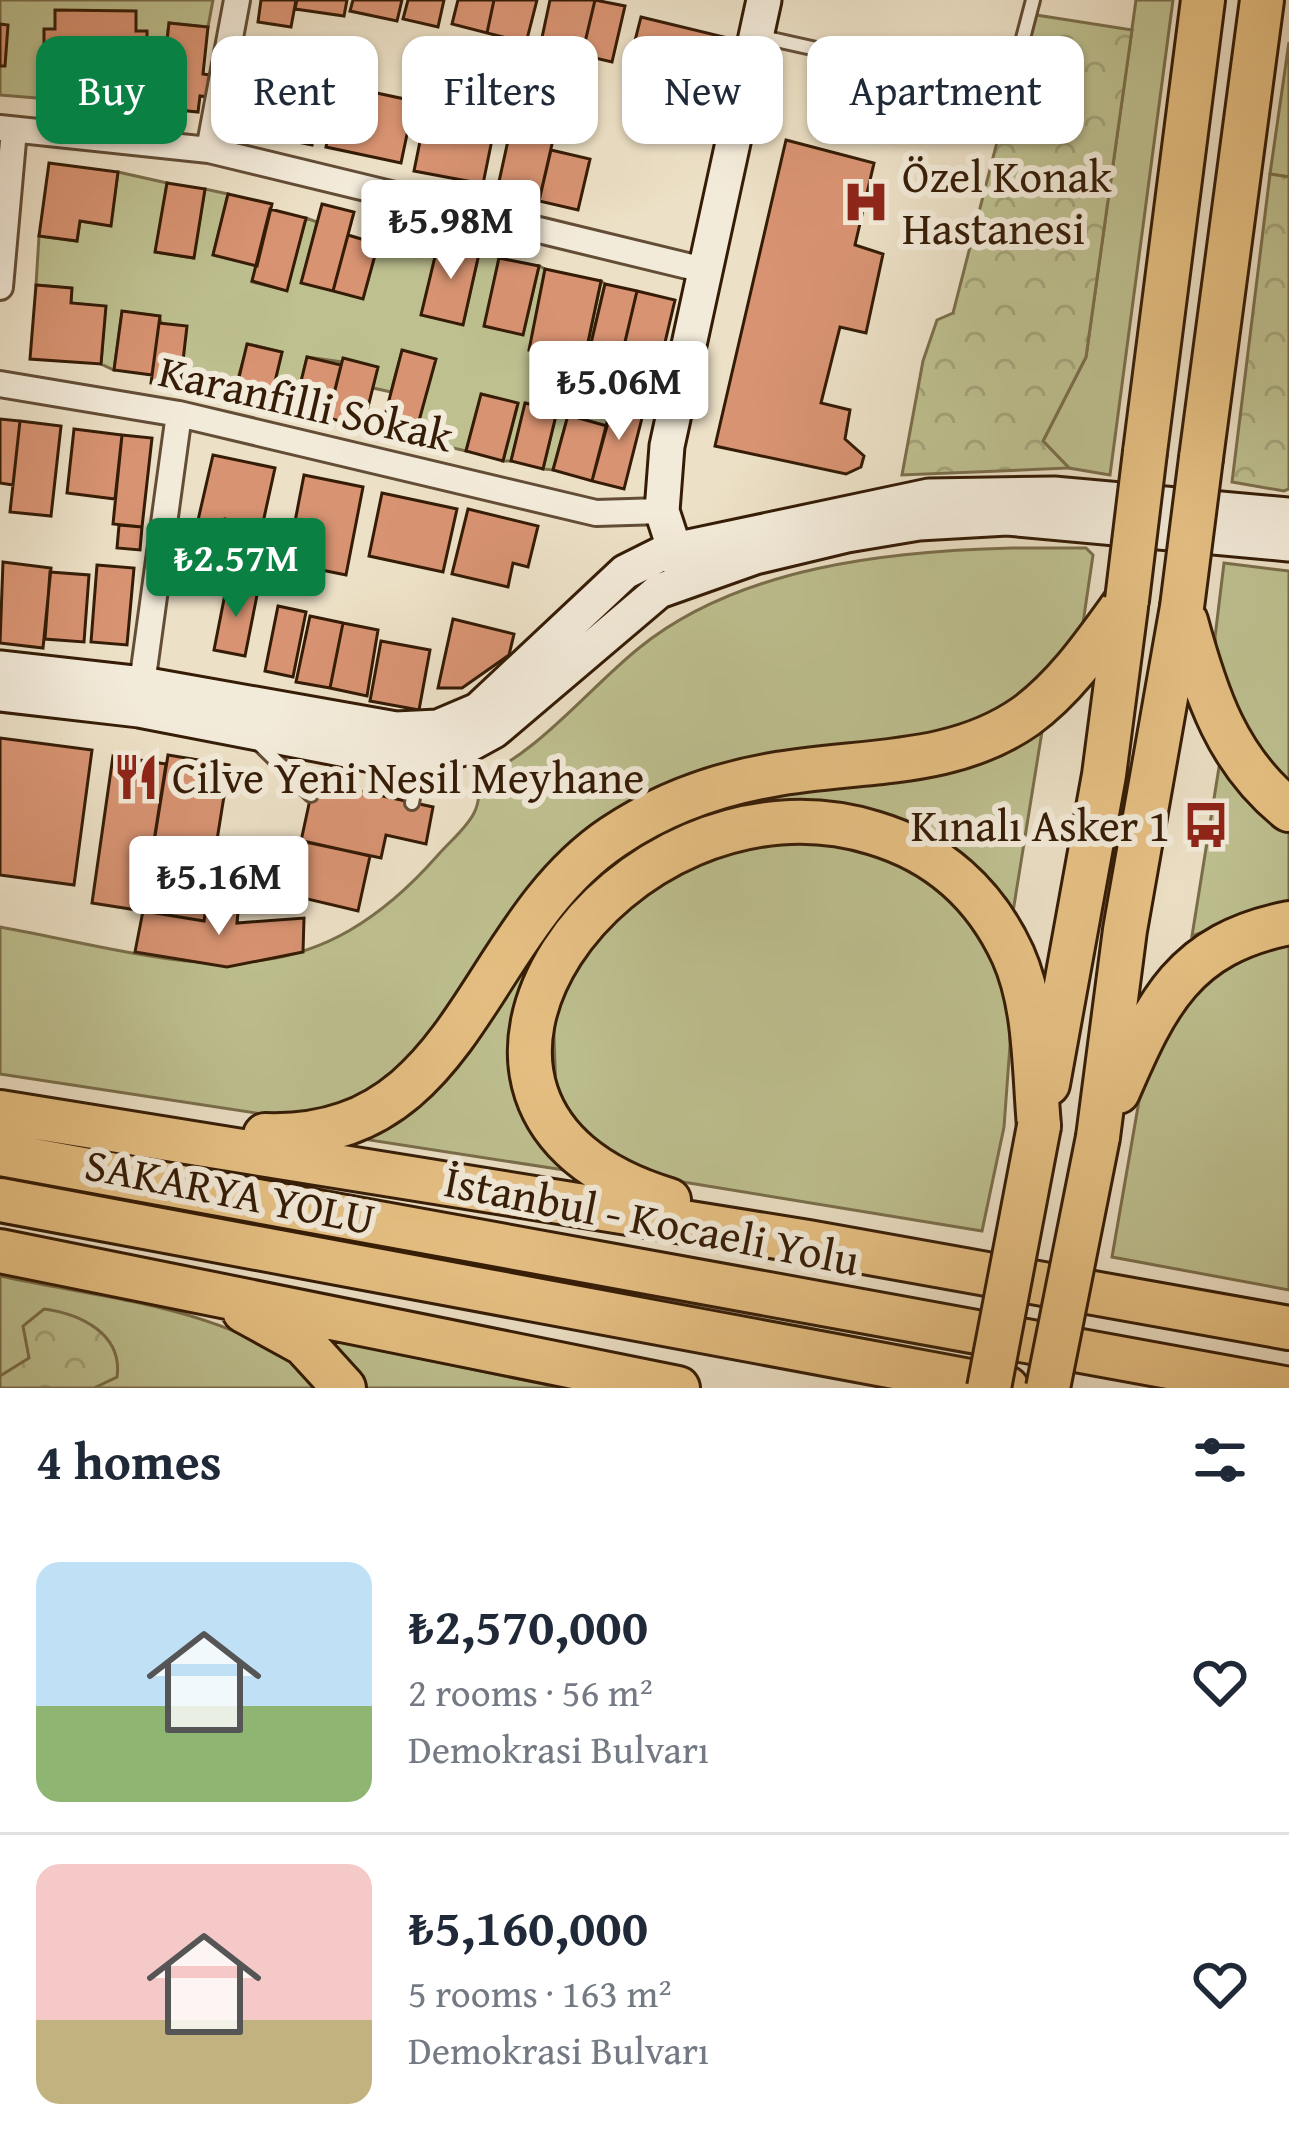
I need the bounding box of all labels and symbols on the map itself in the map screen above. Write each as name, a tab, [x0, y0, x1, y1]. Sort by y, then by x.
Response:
place label: Özel Konak Hastanesi	[902, 143, 1112, 260]
hospital icon: Özel Konak Hastanesi	[841, 177, 891, 227]
pin: ₺5.98M	[353, 180, 549, 282]
street label: Karanfilli Sokak	[153, 337, 459, 468]
pin: ₺5.06M	[521, 341, 717, 443]
pin: ₺2.57M	[138, 518, 334, 620]
place label: Cilve Yeni Nesil Meyhane	[172, 744, 644, 809]
restaurant icon: Cilve Yeni Nesil Meyhane	[111, 752, 161, 802]
place label: Kınalı Asker 1	[911, 792, 1170, 857]
bus stop icon: Kınalı Asker 1	[1181, 800, 1231, 850]
pin: ₺5.16M	[121, 836, 317, 938]
street label: SAKARYA YOLU	[80, 1131, 381, 1250]
street label: İstanbul - Kocaeli Yolu	[439, 1147, 866, 1292]

